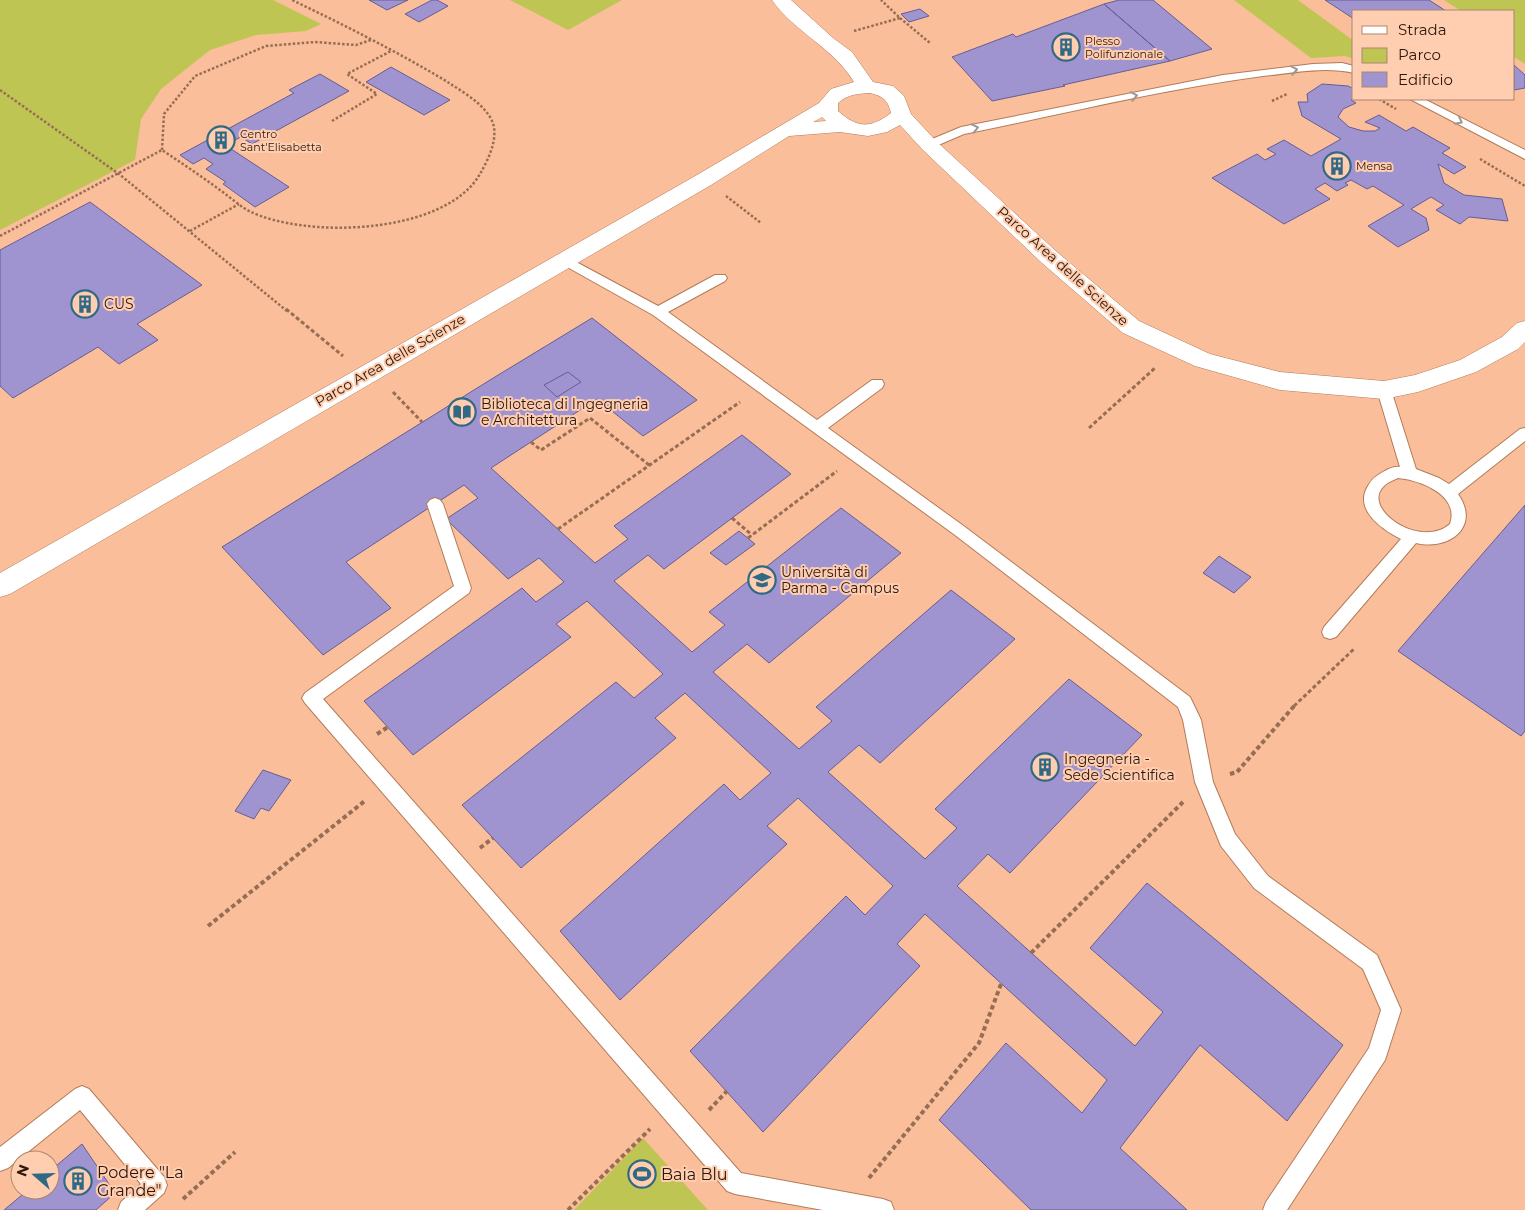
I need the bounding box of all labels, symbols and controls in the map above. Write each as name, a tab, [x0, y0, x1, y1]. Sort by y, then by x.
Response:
legend	[1352, 10, 1515, 100]
text: Strada	[1398, 20, 1447, 39]
building icon: Plesso Polifunzionale	[1051, 32, 1081, 62]
place label: Plesso Polifunzionale	[1085, 34, 1163, 61]
text: Parco	[1398, 45, 1441, 64]
one-way arrow	[1290, 65, 1299, 75]
text: Edificio	[1398, 70, 1453, 89]
one-way arrow	[1130, 91, 1138, 102]
one-way arrow	[1454, 115, 1463, 125]
one-way arrow	[970, 123, 979, 134]
building icon: Centro Sant'Elisabetta	[206, 125, 236, 155]
place label: Centro Sant'Elisabetta	[240, 127, 322, 154]
building icon: Mensa	[1322, 151, 1352, 181]
place label: Mensa	[1356, 159, 1392, 173]
street label: Parco Area delle Scienze	[994, 202, 1132, 330]
building icon: CUS	[70, 289, 100, 319]
place label: CUS	[104, 295, 134, 313]
street label: Parco Area delle Scienze	[312, 310, 468, 410]
place label: Biblioteca di Ingegneria e Architettura	[481, 395, 649, 429]
library icon: Biblioteca di Ingegneria e Architettura	[447, 397, 477, 427]
place label: Università di Parma - Campus	[781, 563, 899, 597]
school or university icon: Università di Parma - Campus	[747, 565, 777, 595]
place label: Ingegneria - Sede Scientifica	[1064, 750, 1175, 784]
building icon: Ingegneria - Sede Scientifica	[1030, 752, 1060, 782]
north arrow	[10, 1150, 60, 1200]
sports icon: Baia Blu	[627, 1159, 657, 1189]
text: N	[12, 1162, 33, 1179]
place label: Podere "La Grande"	[97, 1163, 184, 1200]
place label: Baia Blu	[661, 1165, 728, 1184]
building icon: Podere "La Grande"	[63, 1166, 93, 1196]

